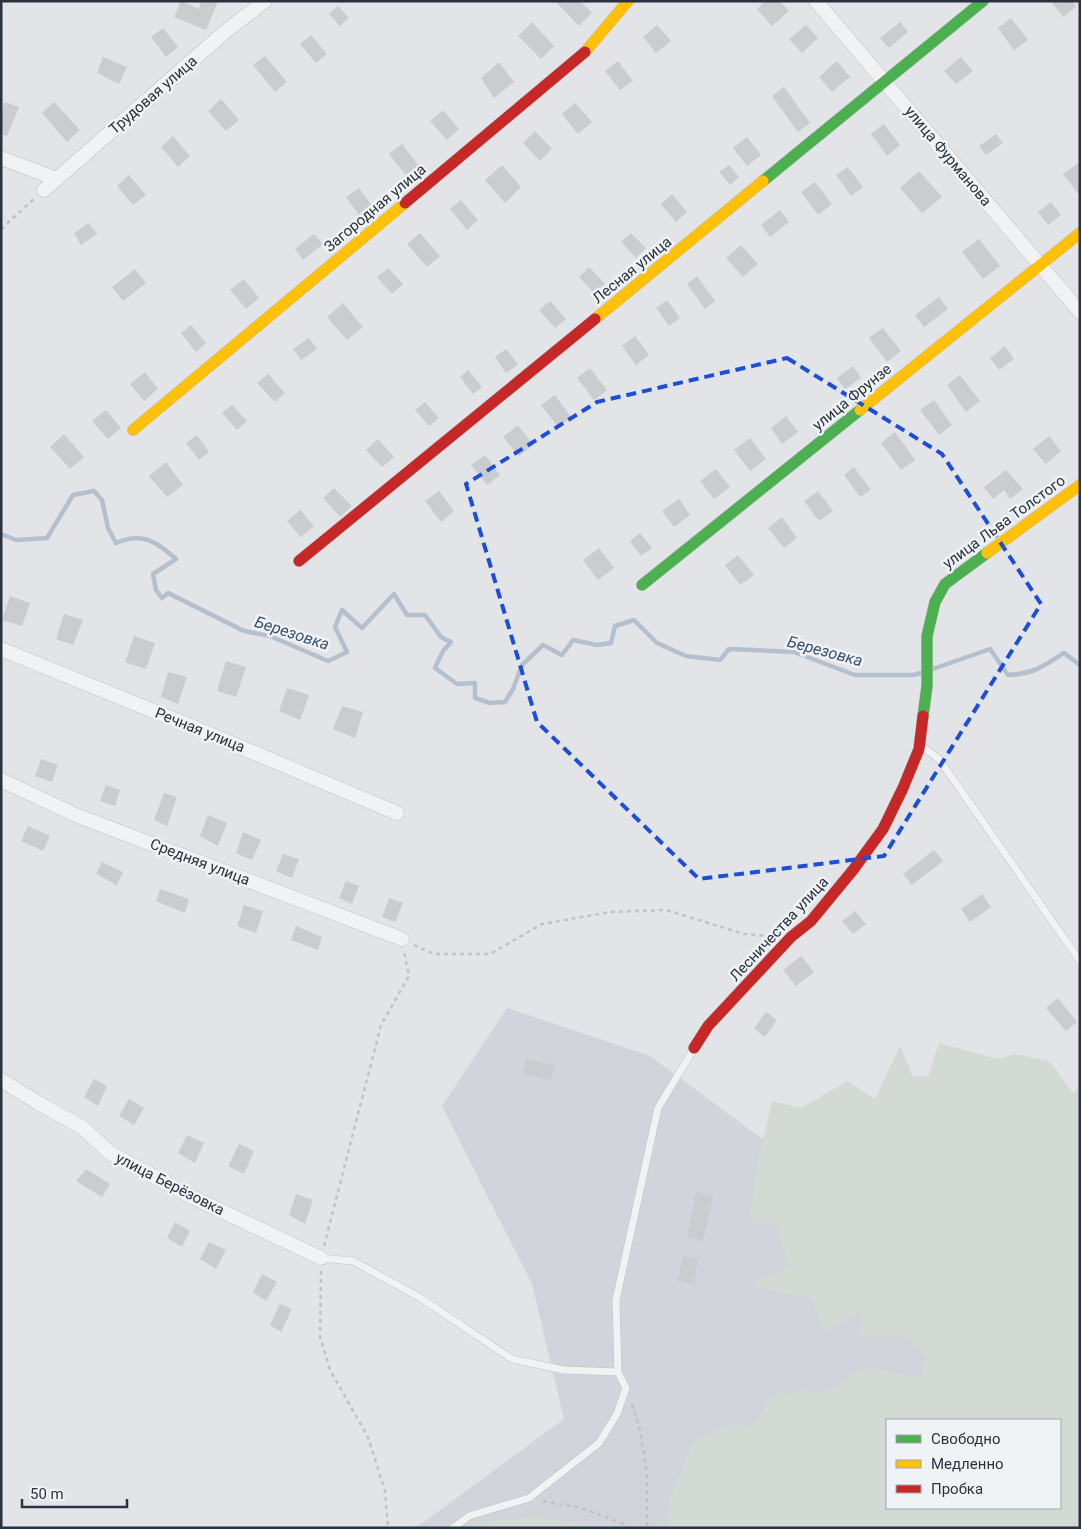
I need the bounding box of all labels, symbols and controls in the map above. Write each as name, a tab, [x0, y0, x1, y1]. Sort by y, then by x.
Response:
street label: Трудовая улица	[105, 52, 201, 138]
street label: улица Фурманова	[901, 102, 995, 210]
street label: Загородная улица	[320, 160, 430, 256]
street label: Лесная улица	[589, 233, 675, 307]
street label: улица Фрунзе	[809, 360, 895, 434]
street label: улица Льва Толстого	[939, 471, 1069, 573]
water label: Березовка	[252, 612, 332, 654]
water label: Березовка	[785, 632, 865, 670]
street label: Речная улица	[152, 704, 248, 756]
street label: Средняя улица	[148, 835, 252, 889]
street label: Лесничества улица	[726, 873, 832, 985]
street label: улица Берёзовка	[113, 1149, 227, 1219]
legend	[886, 1419, 1061, 1509]
text: Свободно	[931, 1430, 1000, 1448]
text: Медленно	[931, 1455, 1004, 1473]
scale bar	[22, 1476, 128, 1508]
text: Пробка	[931, 1480, 983, 1498]
text: 50 m	[30, 1485, 64, 1503]

